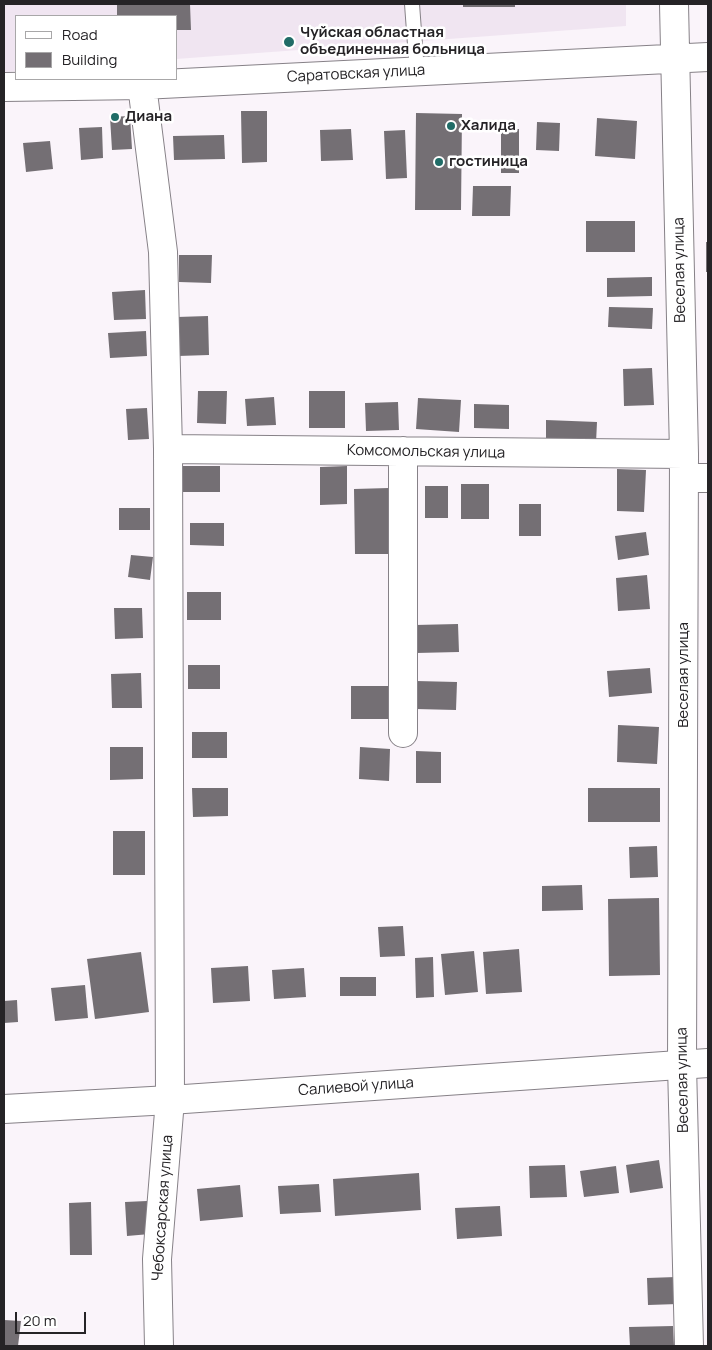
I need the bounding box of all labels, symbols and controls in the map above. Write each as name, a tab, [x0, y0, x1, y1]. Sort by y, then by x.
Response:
legend	[15, 15, 178, 80]
text: Road	[62, 24, 98, 45]
place label: Чуйская областная объединенная больница	[300, 24, 485, 59]
marker: Чуйская областная объединенная больница	[282, 35, 296, 49]
text: Building	[62, 49, 117, 70]
street label: Саратовская улица	[286, 61, 426, 87]
place label: Диана	[125, 108, 172, 126]
marker: Диана	[109, 111, 121, 123]
place label: Халида	[461, 117, 516, 135]
marker: Халида	[445, 120, 457, 132]
place label: гостиница	[449, 153, 528, 171]
marker: гостиница	[433, 156, 445, 168]
street label: Веселая улица	[670, 217, 690, 323]
street label: Комсомольская улица	[347, 442, 505, 462]
street label: Веселая улица	[675, 622, 693, 728]
street label: Веселая улица	[673, 1027, 693, 1133]
street label: Салиевой улица	[298, 1074, 414, 1100]
street label: Чебоксарская улица	[149, 1134, 177, 1282]
scale bar	[18, 1302, 89, 1334]
text: 20 m	[23, 1310, 56, 1331]

